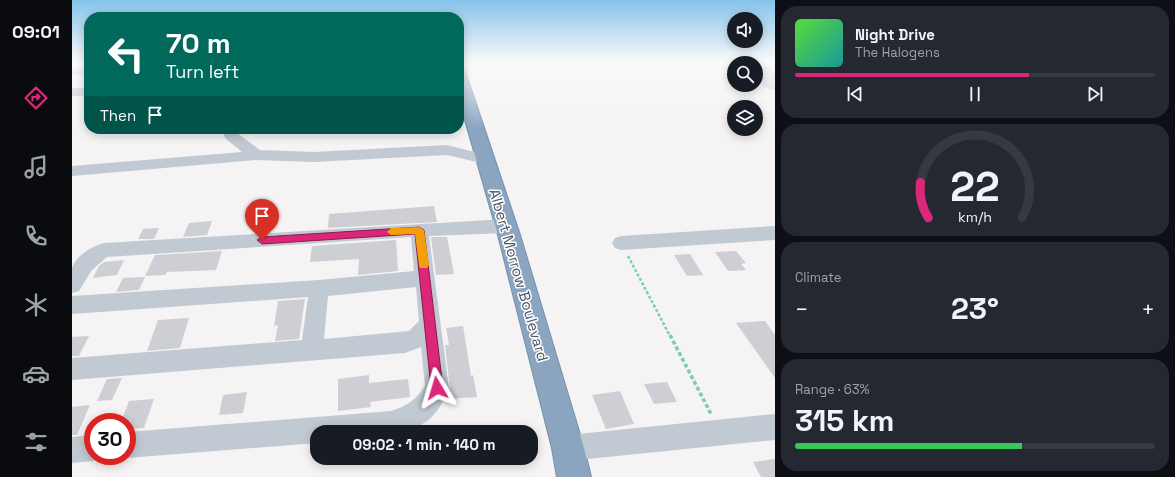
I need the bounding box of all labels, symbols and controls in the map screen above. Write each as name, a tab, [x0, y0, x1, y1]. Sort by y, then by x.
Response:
map controls	[727, 12, 763, 136]
button: sound	[727, 12, 763, 48]
text: 09:01	[12, 20, 60, 43]
text: 70 m	[166, 25, 231, 61]
text: Night Drive	[855, 25, 935, 44]
icon: left	[100, 28, 152, 80]
text: The Halogens	[855, 44, 940, 61]
button: search	[727, 56, 763, 92]
text: Turn left	[166, 60, 239, 83]
icon: previous	[844, 83, 866, 105]
icon: pause	[964, 83, 986, 105]
icon: next	[1084, 83, 1106, 105]
icon: directions	[22, 84, 50, 112]
button: layers	[727, 100, 763, 136]
icon: arrive	[144, 104, 166, 126]
text: Then	[100, 106, 136, 125]
icon: music	[22, 153, 50, 181]
text: 22	[950, 159, 1000, 212]
street label: Albert Morrow Boulevard	[485, 187, 553, 363]
pin	[245, 199, 279, 240]
icon: arrive	[251, 205, 273, 227]
text: km/h	[958, 207, 992, 225]
icon: phone	[22, 222, 50, 250]
text: Climate	[795, 269, 841, 286]
text: 23°	[951, 289, 999, 328]
icon: climate	[22, 291, 50, 319]
text: −	[795, 295, 809, 323]
text: +	[1141, 295, 1155, 323]
icon: car	[22, 360, 50, 388]
position arrow	[416, 367, 458, 409]
text: Range · 63%	[795, 381, 870, 398]
text: 315 km	[795, 401, 894, 440]
speed limit sign: 30	[84, 413, 136, 465]
icon: filters	[22, 428, 50, 456]
text: 09:02 · 1 min · 140 m	[352, 435, 496, 454]

